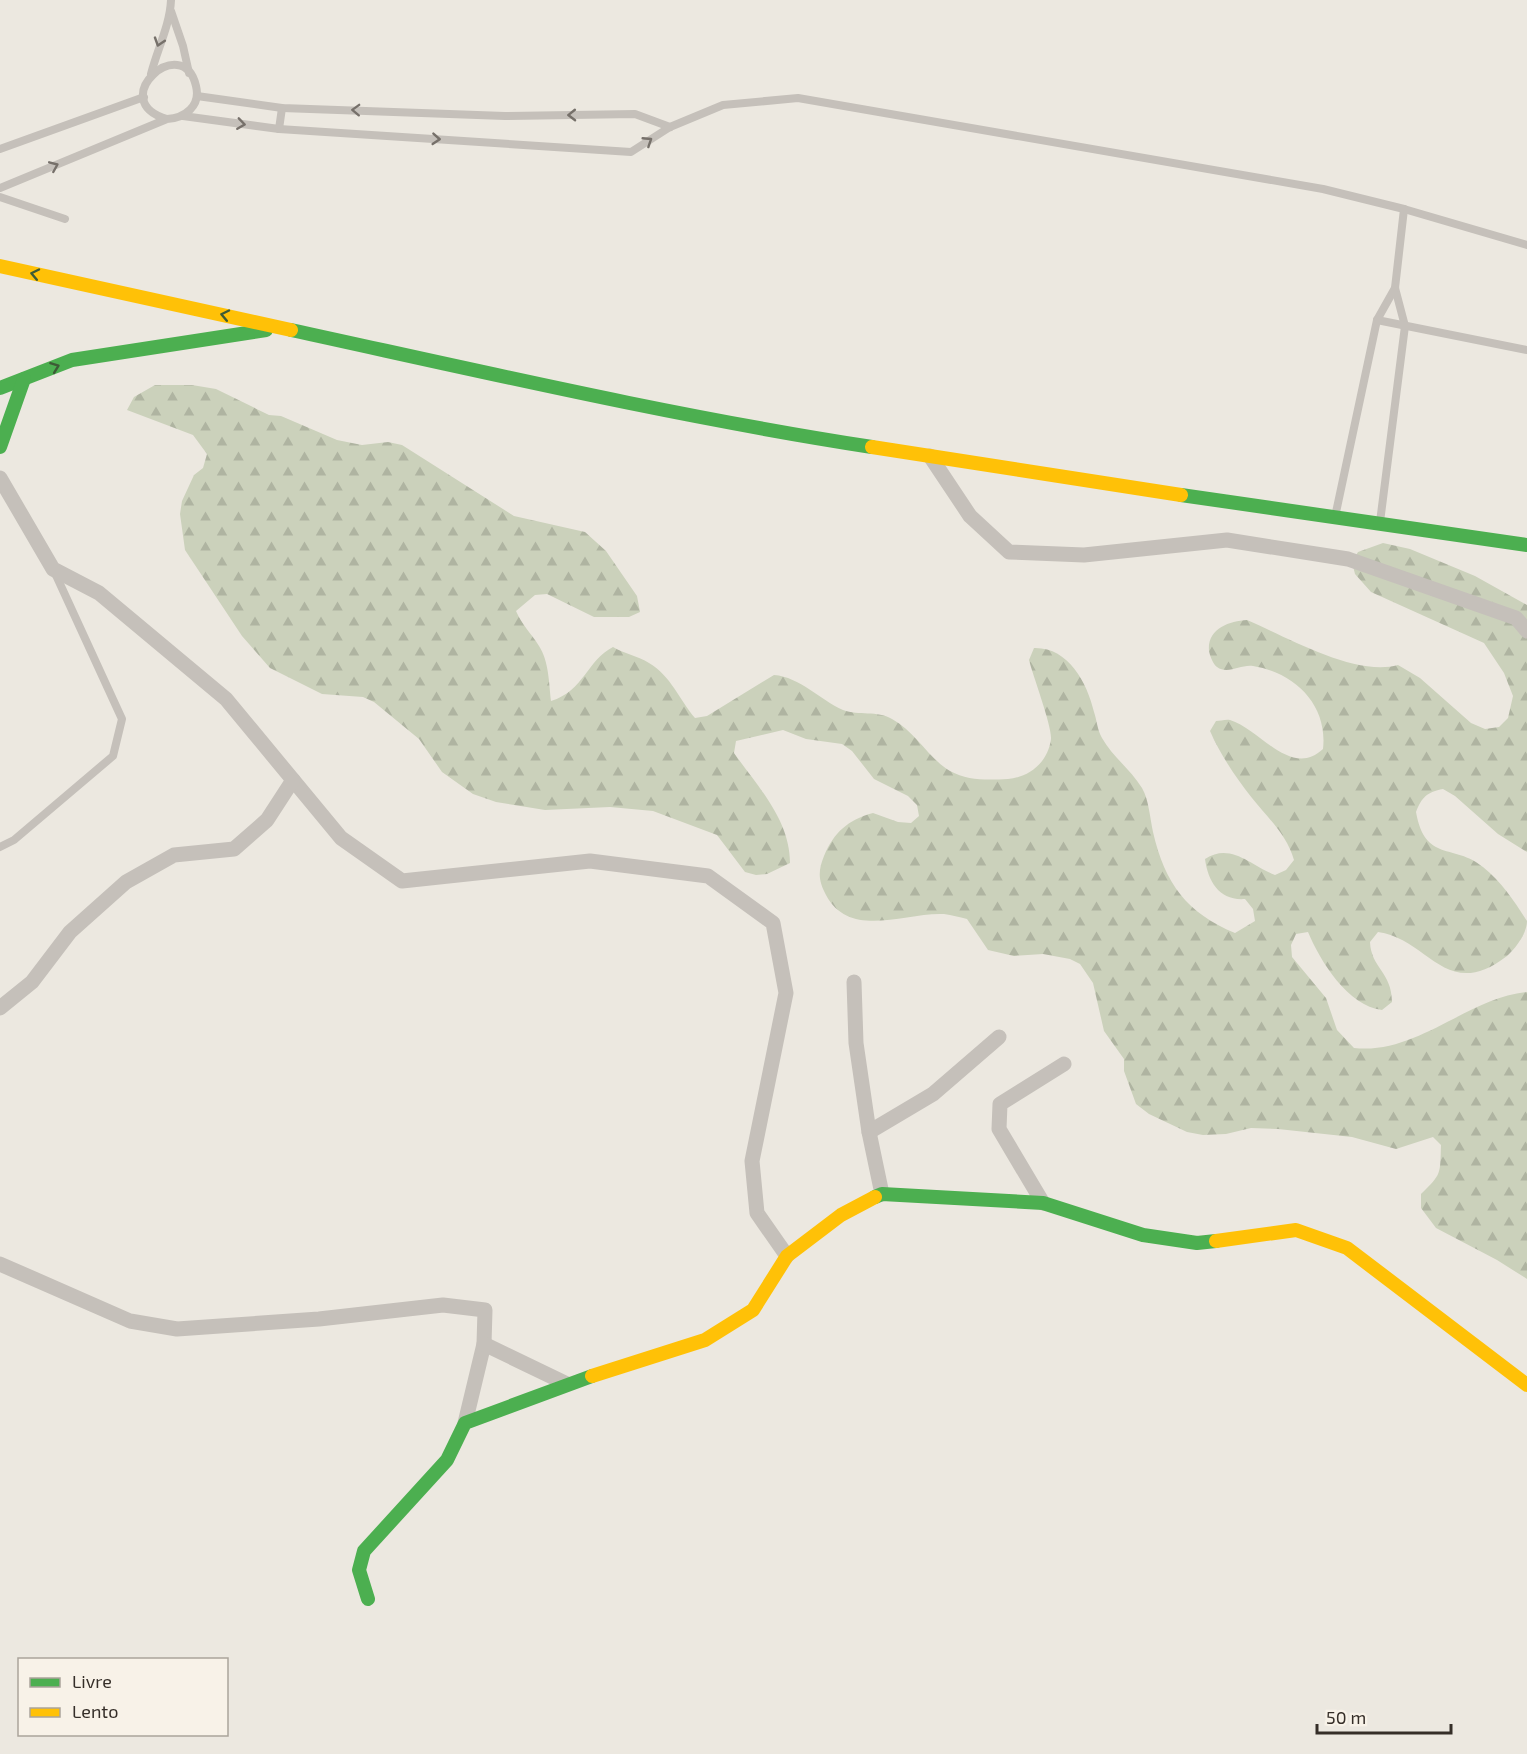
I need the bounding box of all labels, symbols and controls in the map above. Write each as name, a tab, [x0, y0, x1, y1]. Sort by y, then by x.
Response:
one-way arrow	[154, 36, 167, 47]
one-way arrow	[351, 104, 360, 117]
one-way arrow	[567, 109, 576, 121]
one-way arrow	[237, 117, 246, 129]
one-way arrow	[431, 132, 440, 145]
one-way arrow	[641, 137, 652, 148]
one-way arrow	[48, 161, 59, 173]
one-way arrow	[30, 268, 40, 281]
one-way arrow	[220, 310, 230, 323]
one-way arrow	[48, 362, 59, 374]
legend	[18, 1658, 228, 1736]
text: Livre	[72, 1670, 112, 1692]
scale bar	[1317, 1697, 1450, 1735]
text: Lento	[72, 1700, 118, 1722]
text: 50 m	[1326, 1706, 1366, 1728]

